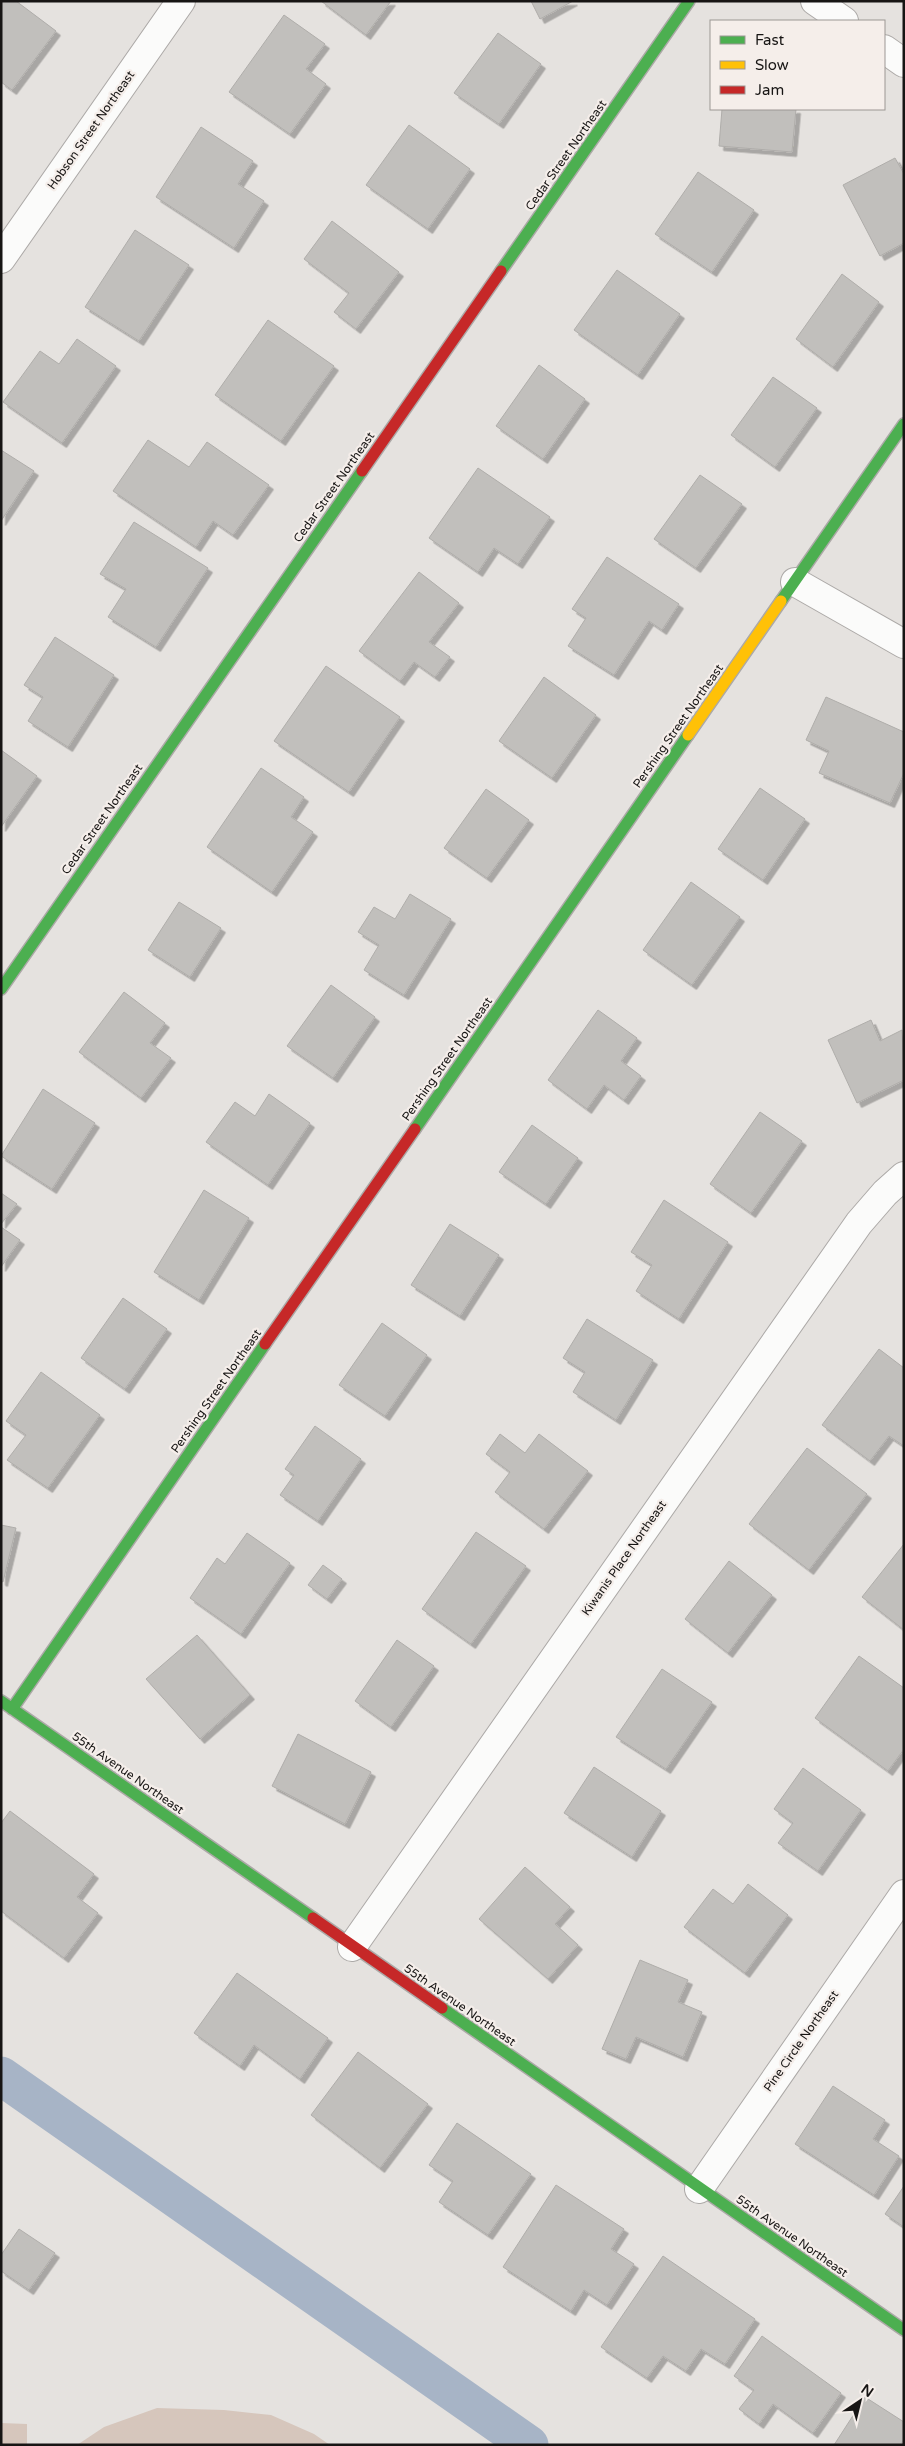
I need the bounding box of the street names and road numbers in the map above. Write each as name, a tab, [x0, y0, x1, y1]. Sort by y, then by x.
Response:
street label: Hobson Street Northeast	[45, 68, 138, 192]
street label: Cedar Street Northeast	[523, 97, 610, 213]
street label: Cedar Street Northeast	[291, 429, 378, 545]
street label: Pershing Street Northeast	[630, 661, 726, 791]
street label: Cedar Street Northeast	[59, 761, 146, 877]
street label: Pershing Street Northeast	[399, 994, 495, 1124]
street label: Pershing Street Northeast	[168, 1326, 264, 1456]
street label: Kiwanis Place Northeast	[579, 1497, 669, 1618]
street label: 55th Avenue Northeast	[69, 1729, 187, 1817]
street label: 55th Avenue Northeast	[401, 1961, 519, 2049]
street label: Pine Circle Northeast	[761, 1987, 841, 2094]
street label: 55th Avenue Northeast	[733, 2192, 851, 2280]

